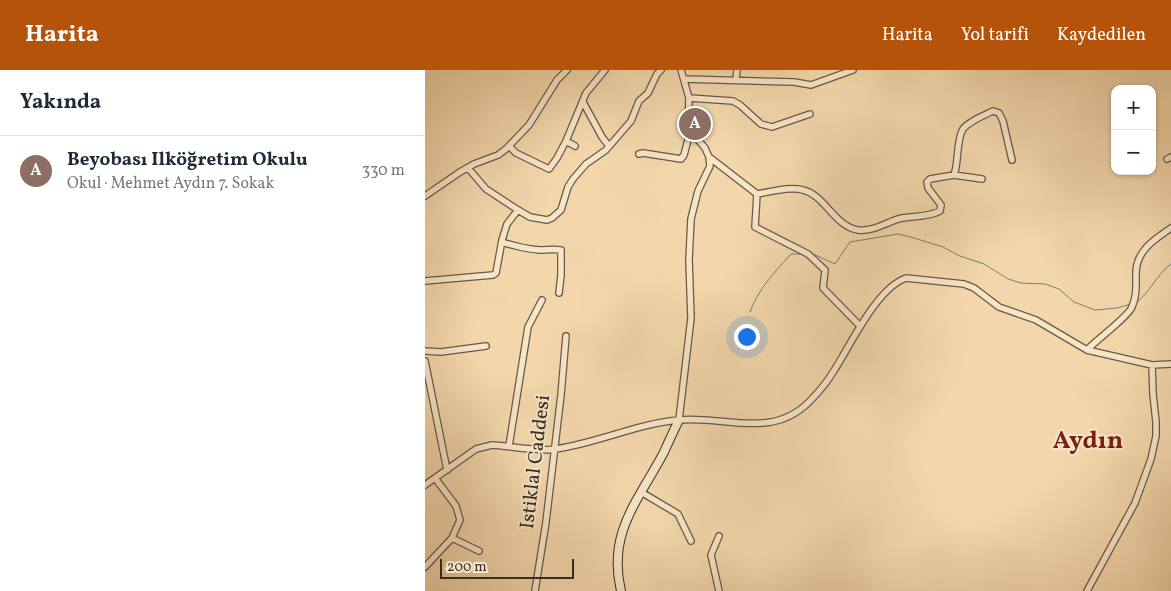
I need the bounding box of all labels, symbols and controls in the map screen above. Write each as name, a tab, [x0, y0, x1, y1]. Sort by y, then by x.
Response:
text: Harita	[25, 18, 99, 52]
text: Harita	[882, 23, 933, 48]
text: Yol tarifi	[961, 23, 1029, 48]
text: Kaydedilen	[1057, 23, 1146, 48]
map controls	[1111, 85, 1156, 175]
button: +	[1111, 85, 1156, 130]
text: Yakında	[20, 88, 101, 117]
pin: A	[679, 105, 711, 143]
button: −	[1111, 130, 1156, 175]
text: Beyobası Ilköğretim Okulu	[67, 147, 308, 173]
text: A	[30, 160, 42, 182]
text: 330 m	[362, 160, 405, 182]
text: Okul · Mehmet Aydın 7. Sokak	[67, 173, 274, 195]
your location	[734, 324, 760, 350]
street label: Istiklal Caddesi	[514, 393, 558, 531]
district label: Aydın	[1053, 424, 1123, 459]
scale bar	[440, 556, 574, 579]
text: 200 m	[447, 558, 487, 577]

